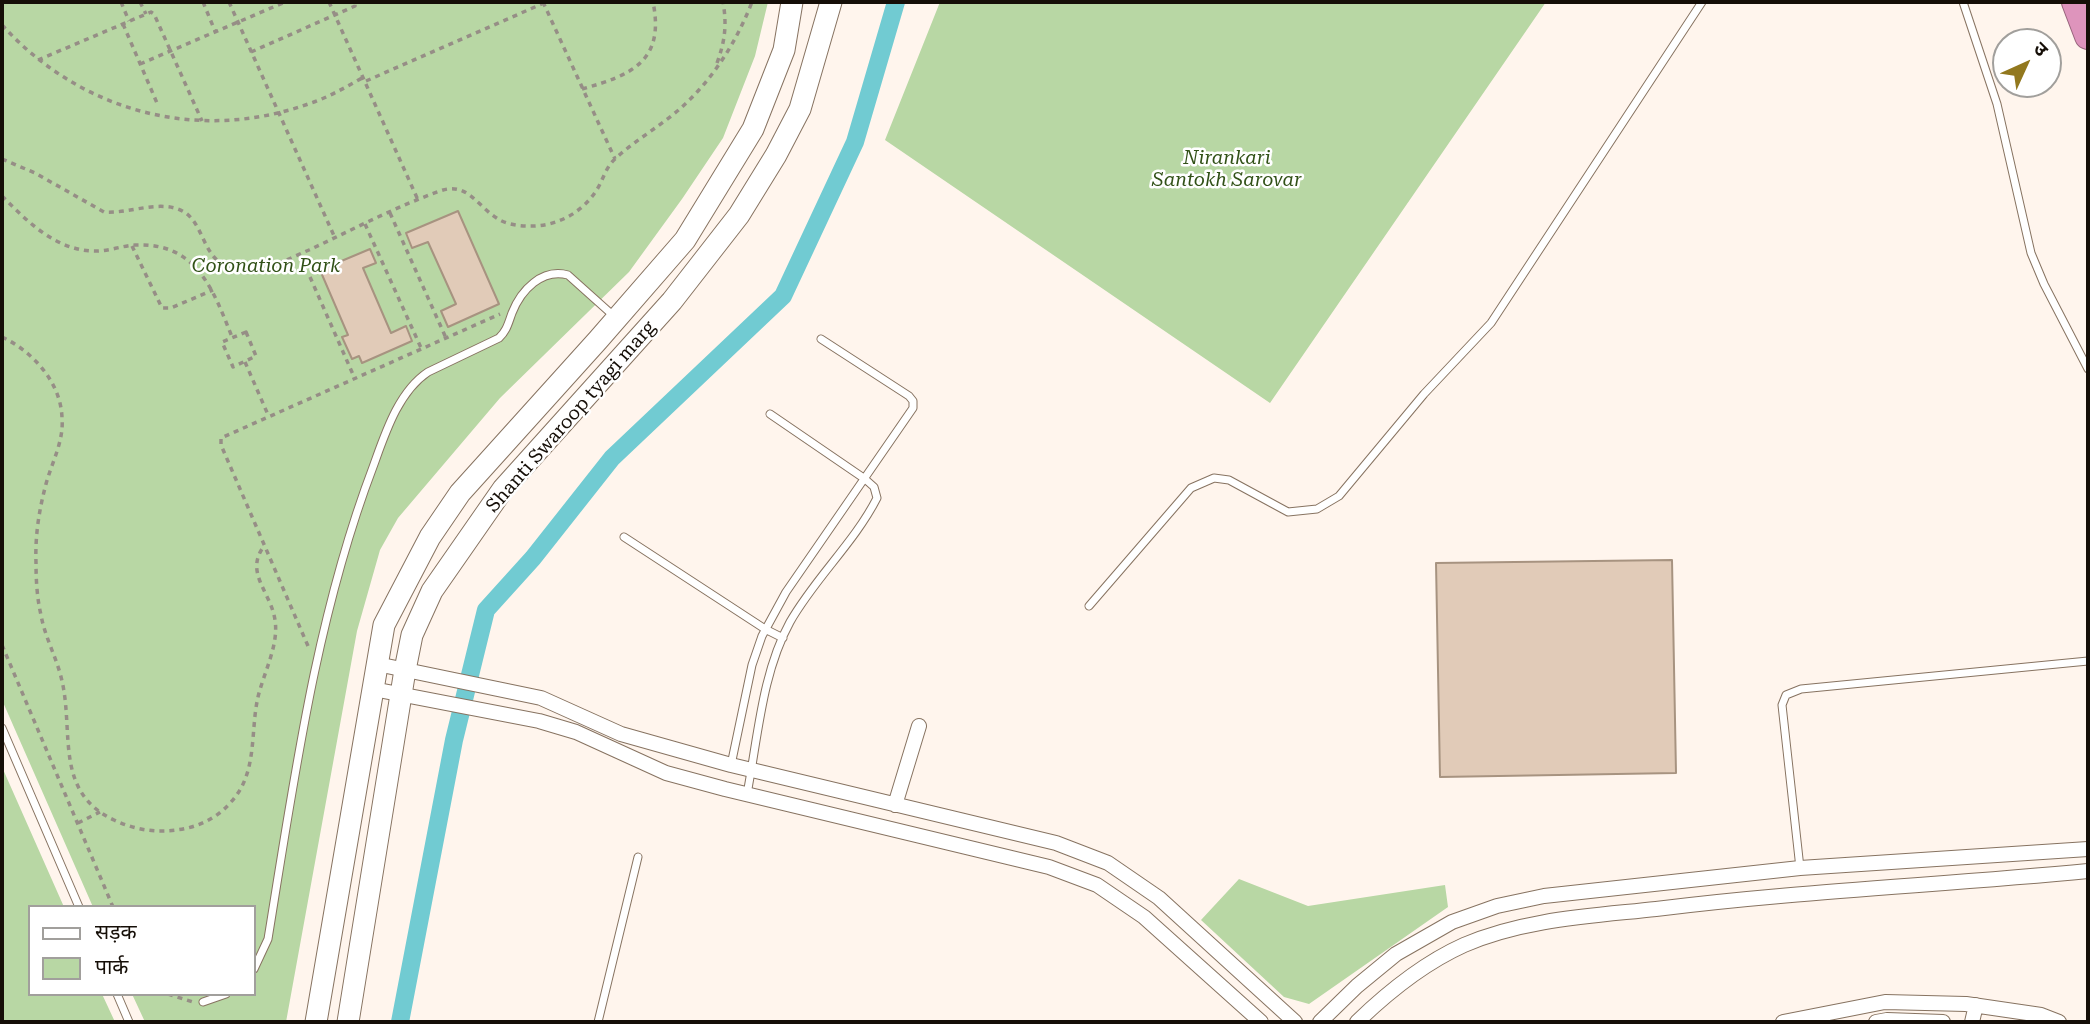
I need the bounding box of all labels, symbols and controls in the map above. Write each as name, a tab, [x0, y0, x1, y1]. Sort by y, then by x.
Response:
north arrow	[1992, 28, 2062, 98]
text: उ	[2029, 37, 2053, 61]
park label: Nirankari Santokh Sarovar	[1152, 147, 1302, 191]
park label: Coronation Park	[192, 255, 340, 277]
street label: Shanti Swaroop tyagi marg	[482, 317, 660, 517]
legend	[28, 905, 256, 996]
text: सड़क	[95, 920, 137, 944]
text: पार्क	[95, 955, 129, 979]

